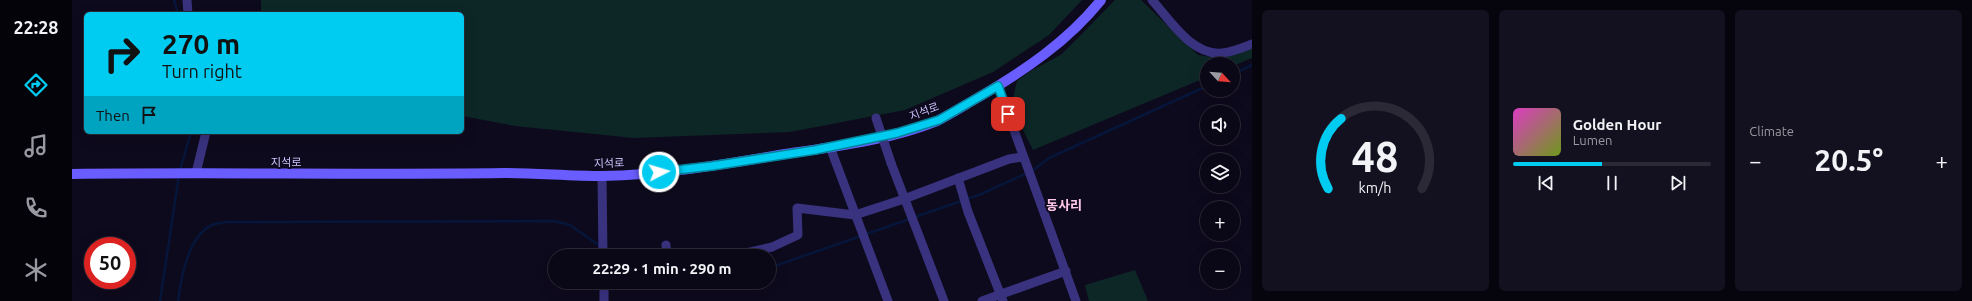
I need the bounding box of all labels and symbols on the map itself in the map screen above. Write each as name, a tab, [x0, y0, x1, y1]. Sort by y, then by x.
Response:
north arrow	[1200, 57, 1240, 97]
pin	[991, 97, 1025, 131]
street label: 지석로	[908, 100, 940, 122]
position arrow	[638, 151, 680, 193]
street label: 지석로	[271, 156, 301, 168]
street label: 지석로	[594, 156, 624, 170]
district label: 동사리	[1046, 198, 1082, 212]
speed limit sign: 50	[84, 237, 136, 289]

